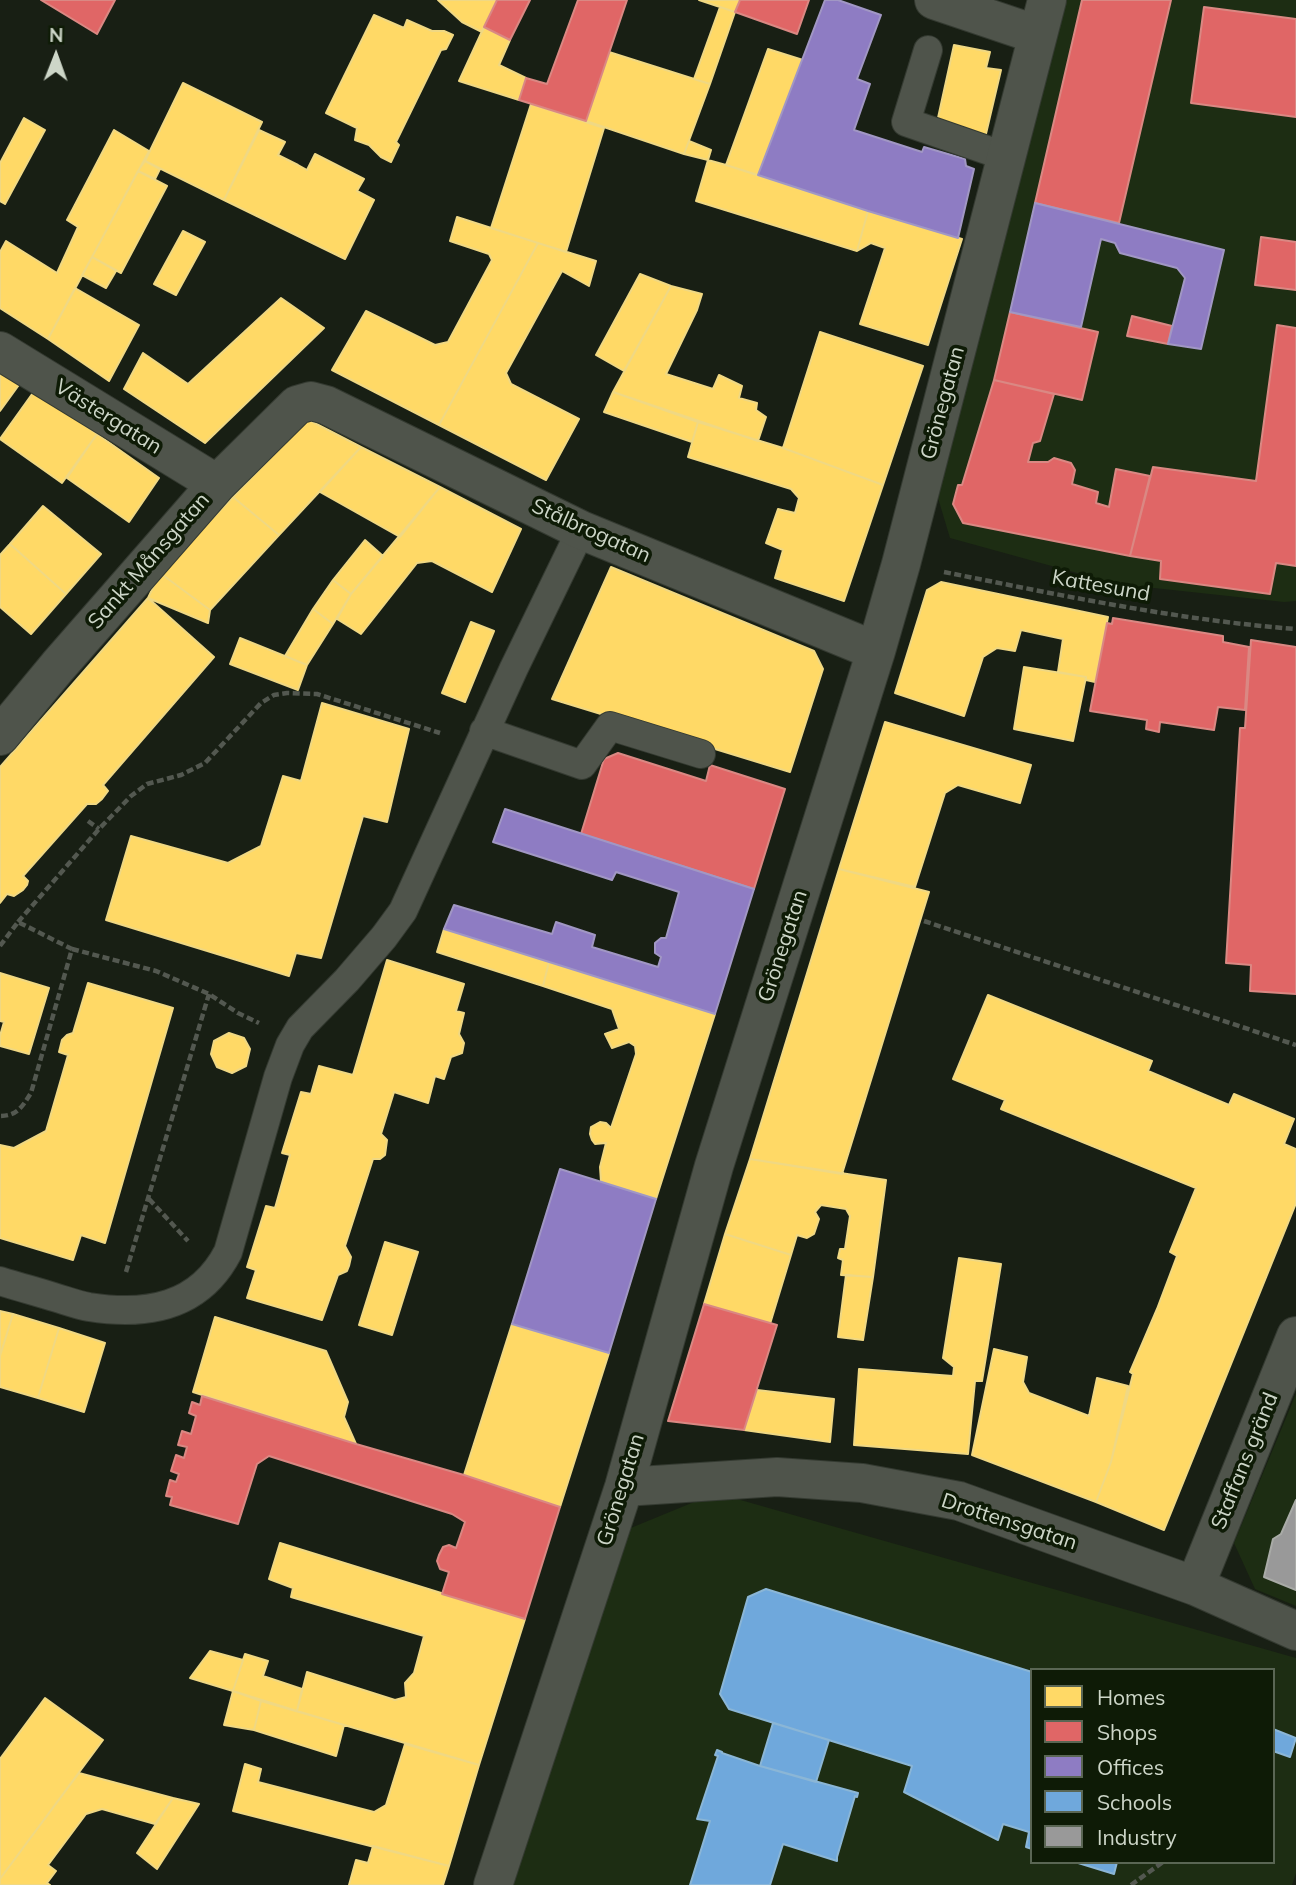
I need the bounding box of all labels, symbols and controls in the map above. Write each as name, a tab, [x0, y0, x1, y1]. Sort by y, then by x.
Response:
north arrow	[21, 21, 91, 91]
text: N	[49, 23, 64, 47]
street label: Grönegatan	[916, 344, 970, 462]
street label: Västergatan	[50, 374, 166, 460]
street label: Sankt Månsgatan	[83, 488, 215, 634]
street label: Stålbrogatan	[528, 494, 654, 568]
street label: Kattesund	[1050, 565, 1152, 607]
street label: Grönegatan	[753, 887, 813, 1005]
street label: Staffans gränd	[1206, 1389, 1284, 1533]
street label: Grönegatan	[592, 1431, 650, 1549]
street label: Drottensgatan	[938, 1488, 1080, 1556]
legend	[1030, 1668, 1275, 1864]
text: Homes	[1097, 1684, 1165, 1710]
text: Shops	[1097, 1719, 1157, 1745]
text: Offices	[1097, 1754, 1164, 1780]
text: Schools	[1097, 1789, 1172, 1815]
text: Industry	[1097, 1824, 1177, 1850]

